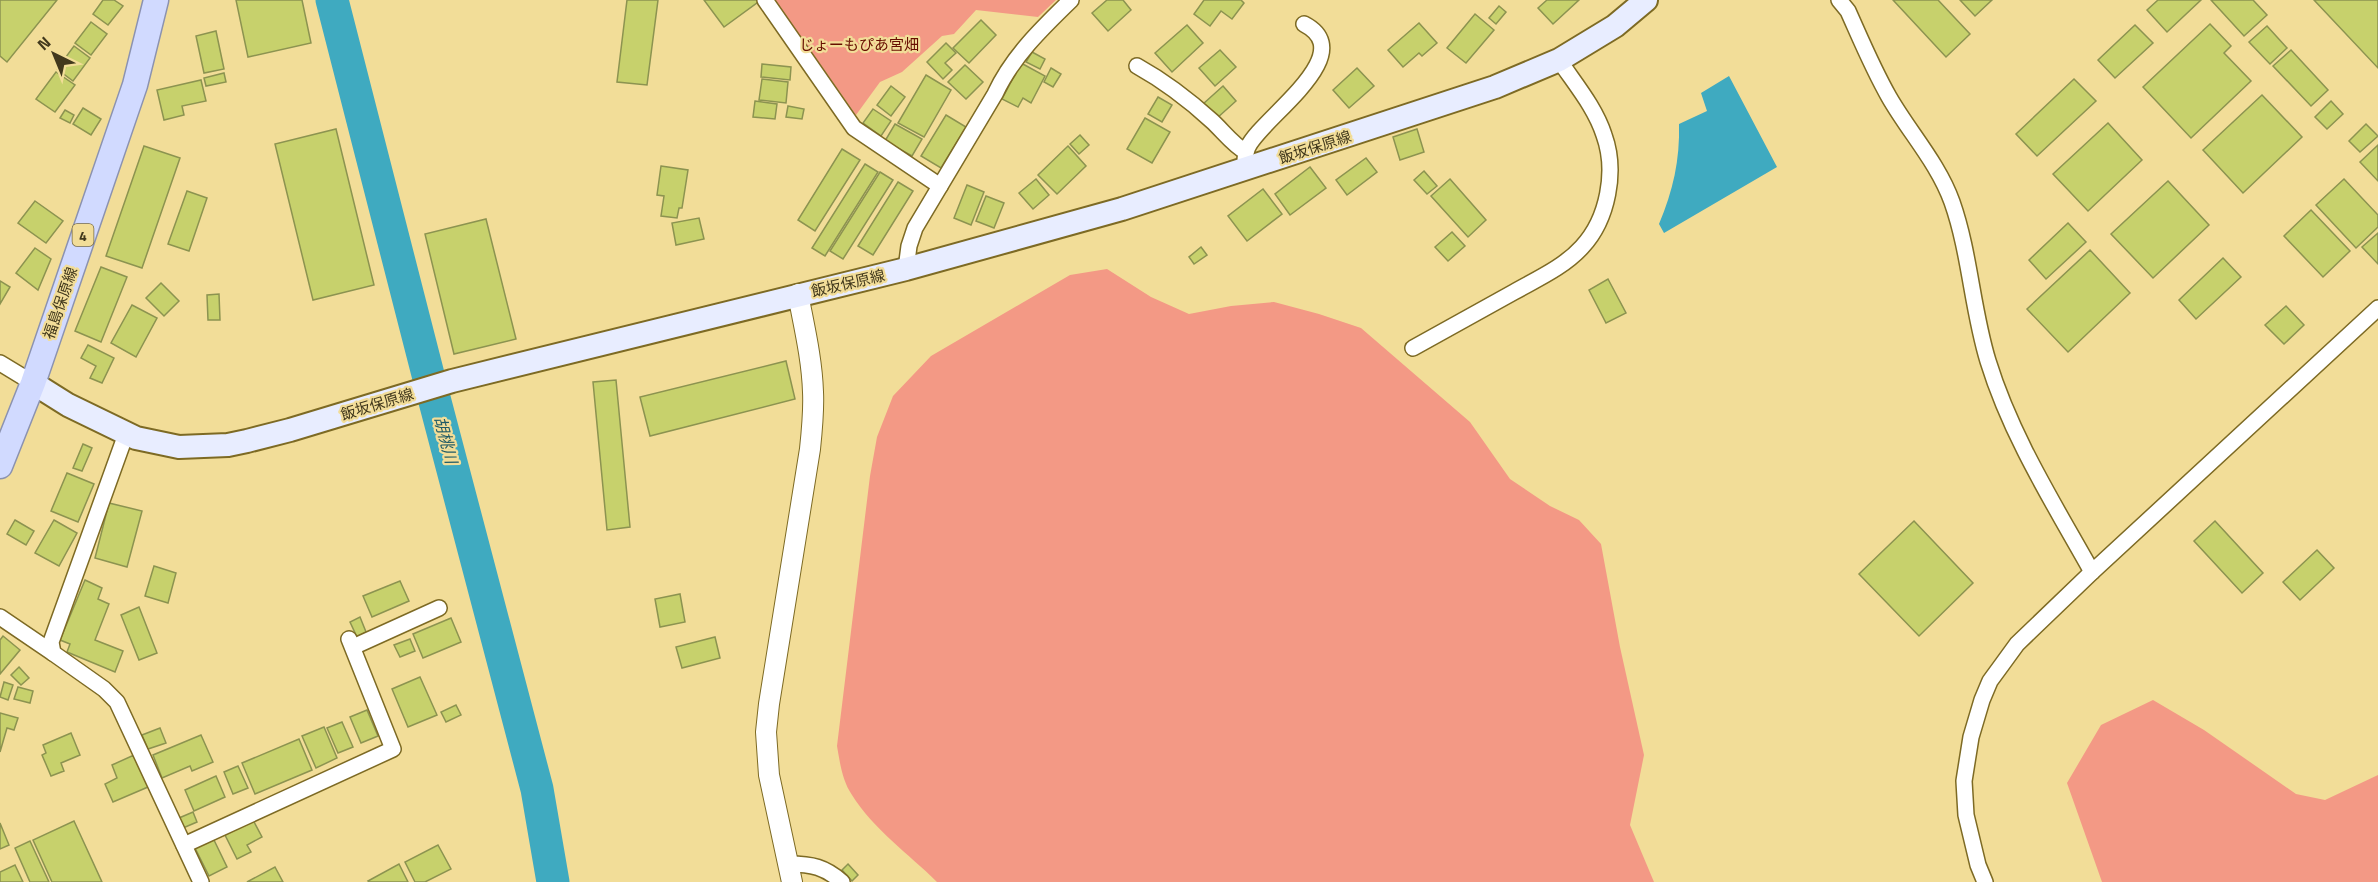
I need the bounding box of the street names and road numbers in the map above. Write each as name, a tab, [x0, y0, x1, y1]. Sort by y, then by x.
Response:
street label: 飯坂保原線	[1276, 124, 1354, 170]
road number: 4	[72, 224, 94, 246]
street label: 飯坂保原線	[809, 263, 887, 303]
street label: 福島保原線	[37, 264, 83, 342]
street label: 飯坂保原線	[338, 382, 416, 426]

